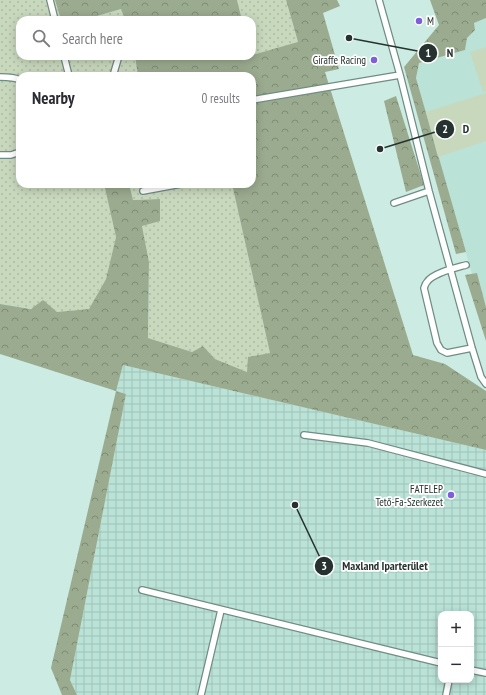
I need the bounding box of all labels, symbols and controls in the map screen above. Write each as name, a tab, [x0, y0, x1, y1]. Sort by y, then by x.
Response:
place label: M	[427, 14, 434, 28]
search box	[16, 16, 256, 60]
marker: M	[414, 16, 424, 26]
icon: search	[30, 27, 52, 49]
text: Search here	[62, 29, 123, 48]
callout: N	[418, 41, 461, 65]
text: 1	[425, 45, 431, 60]
text: N	[447, 45, 453, 60]
place label: Giraffe Racing	[313, 53, 366, 67]
marker: Giraffe Racing	[369, 55, 379, 65]
text: Nearby	[32, 87, 75, 109]
text: 0 results	[201, 90, 240, 107]
callout: D	[435, 117, 478, 141]
text: 2	[442, 121, 448, 136]
text: D	[463, 121, 470, 136]
place label: FATELEP Tető-Fa-Szerkezet	[376, 482, 443, 509]
marker: FATELEP Tető-Fa-Szerkezet	[446, 490, 456, 500]
callout: Maxland Iparterület	[314, 554, 435, 578]
text: 3	[321, 558, 327, 573]
text: Maxland Iparterület	[342, 558, 428, 573]
map controls	[438, 611, 474, 683]
button: +	[438, 611, 474, 647]
button: −	[438, 647, 474, 683]

